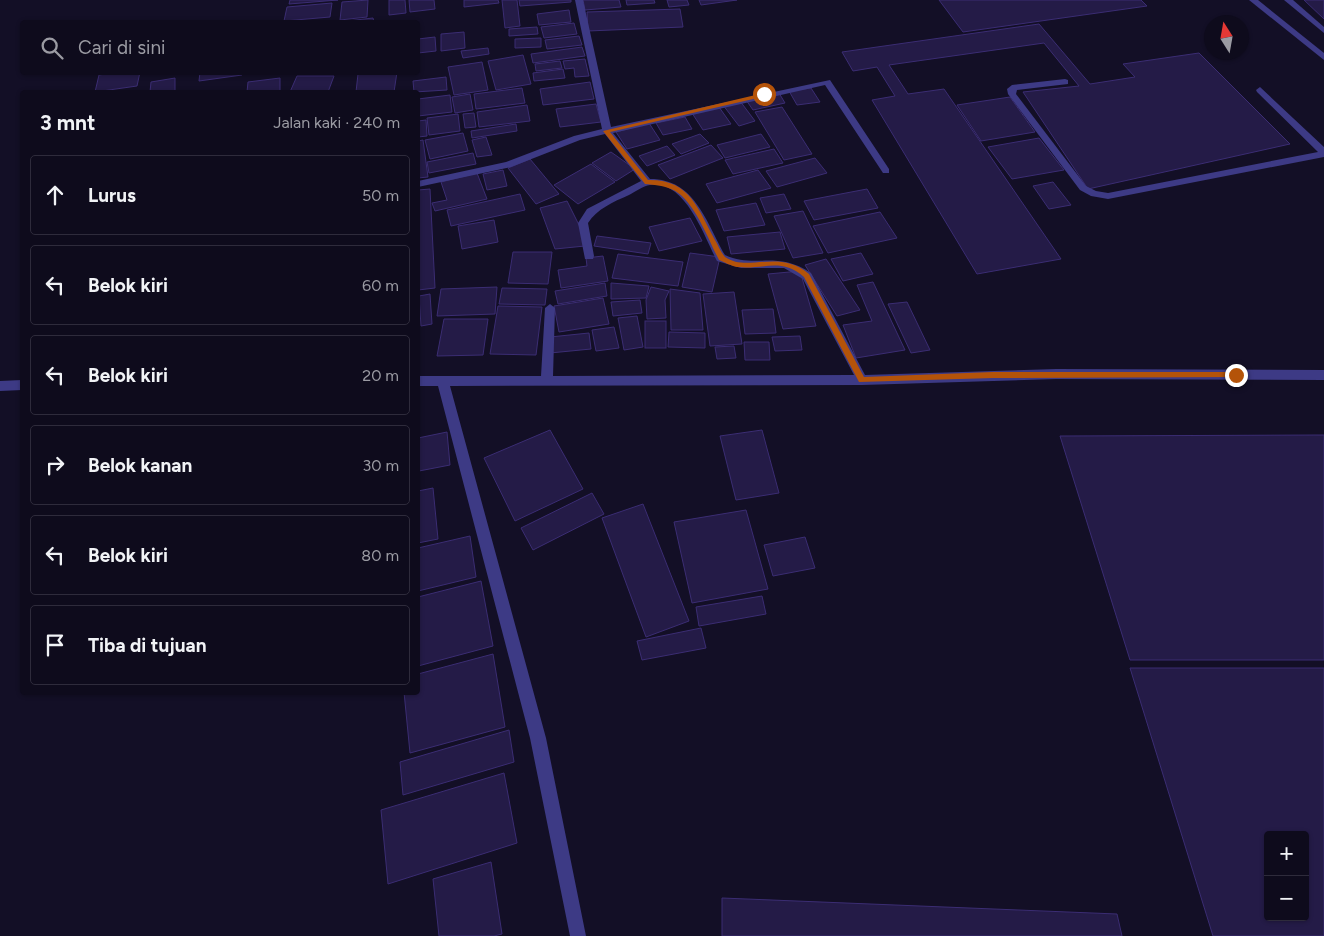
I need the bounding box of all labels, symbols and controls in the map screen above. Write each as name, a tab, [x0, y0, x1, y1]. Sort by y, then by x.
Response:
north arrow	[1204, 15, 1249, 60]
search box	[20, 20, 420, 75]
icon: search	[38, 34, 66, 62]
text: Cari di sini	[78, 36, 165, 59]
route start	[753, 83, 776, 106]
text: 3 mnt	[40, 110, 95, 135]
text: Jalan kaki · 240 m	[273, 113, 400, 132]
icon: ahead	[41, 181, 69, 209]
text: Lurus	[88, 184, 136, 207]
text: 50 m	[362, 186, 399, 205]
icon: left	[41, 271, 69, 299]
text: Belok kiri	[88, 274, 168, 297]
text: 60 m	[362, 276, 399, 295]
icon: left	[41, 361, 69, 389]
text: Belok kiri	[88, 364, 168, 387]
route end	[1225, 364, 1248, 387]
text: 20 m	[362, 366, 399, 385]
icon: right	[41, 451, 69, 479]
text: Belok kanan	[88, 454, 192, 477]
text: 30 m	[362, 456, 399, 475]
icon: left	[41, 541, 69, 569]
text: Belok kiri	[88, 544, 168, 567]
text: 80 m	[361, 546, 399, 565]
icon: arrive	[41, 631, 69, 659]
text: Tiba di tujuan	[88, 634, 207, 657]
map controls	[1264, 831, 1309, 921]
button: +	[1264, 831, 1309, 876]
button: −	[1264, 876, 1309, 921]

